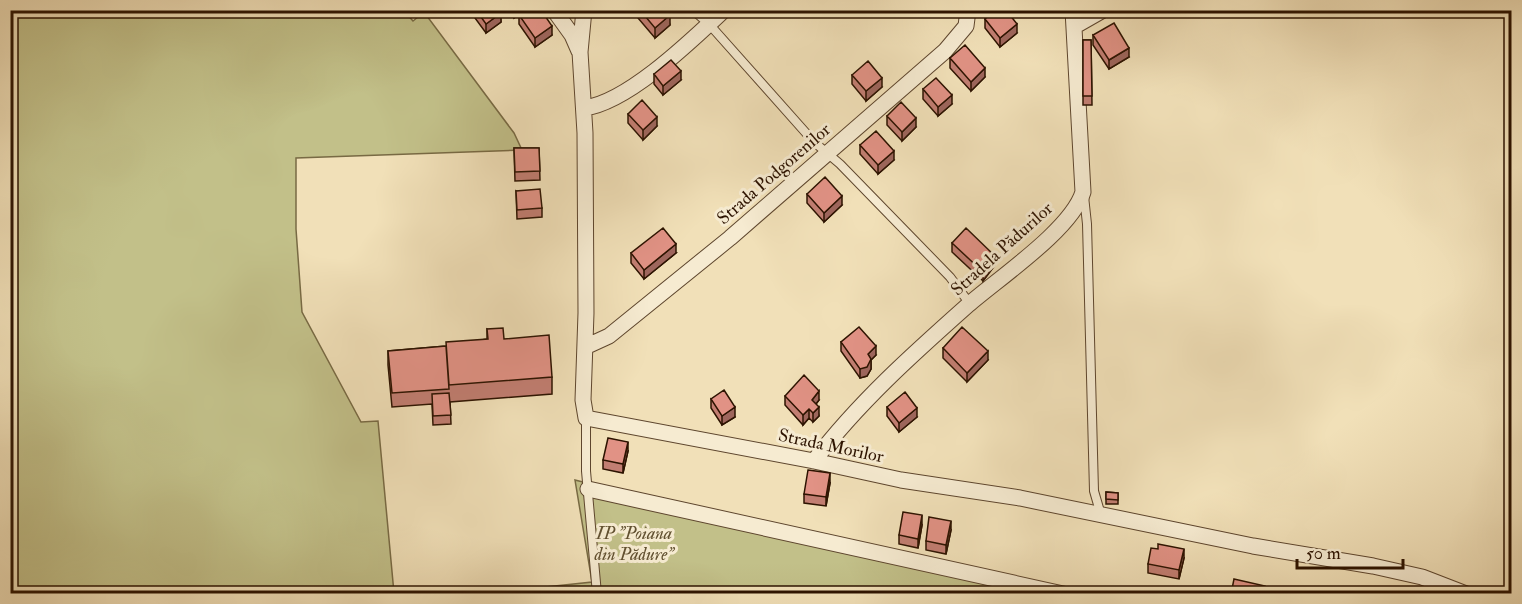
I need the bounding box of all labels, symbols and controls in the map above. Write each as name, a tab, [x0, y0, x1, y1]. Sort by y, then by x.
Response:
street label: Strada Podgorenilor	[712, 118, 836, 230]
street label: Stradela Pădurilor	[946, 197, 1058, 301]
street label: Strada Morilor	[776, 424, 886, 468]
park label: IP "Poiana din Pădure"	[594, 522, 675, 566]
scale bar	[1297, 532, 1404, 570]
text: 50 m	[1306, 542, 1341, 565]

